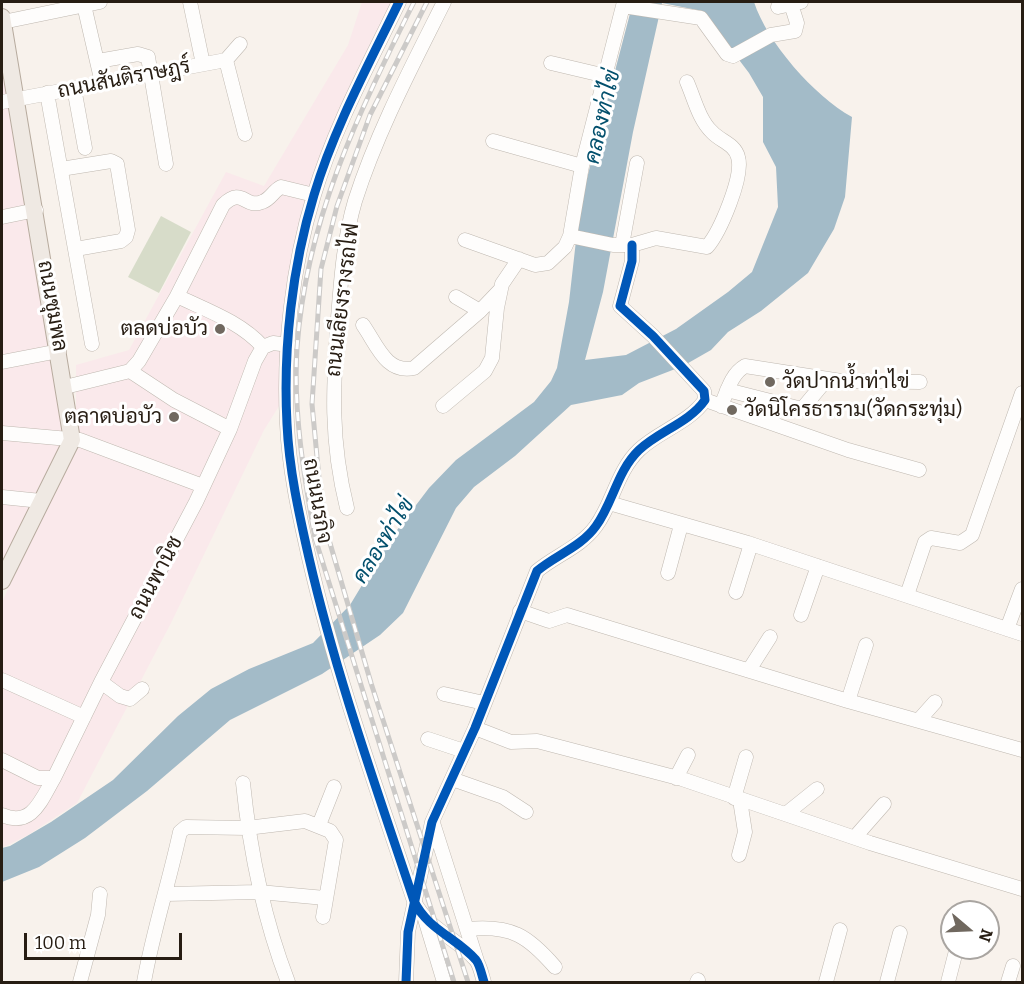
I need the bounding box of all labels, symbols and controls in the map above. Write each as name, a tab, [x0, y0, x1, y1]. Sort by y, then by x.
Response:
street label: ถนนสันติราษฎร์	[55, 54, 193, 104]
water label: คลองท่าไข่	[579, 67, 627, 167]
street label: ถนนเลียงรางรถไฟ	[321, 222, 365, 378]
street label: ถนนชุมพล	[32, 259, 72, 353]
place label: ตลดบ่อบัว	[120, 316, 208, 342]
marker: ตลดบ่อบัว	[213, 322, 227, 336]
place label: วัดปากน้ำท่าไข่	[782, 369, 909, 395]
marker: วัดปากน้ำท่าไข่	[763, 375, 777, 389]
place label: วัดนิโครธาราม(วัดกระทุ่ม)	[744, 397, 962, 423]
marker: วัดนิโครธาราม(วัดกระทุ่ม)	[725, 403, 739, 417]
place label: ตลาดบ่อบัว	[64, 404, 162, 430]
marker: ตลาดบ่อบัว	[167, 410, 181, 424]
street label: ถนนนรกิจ	[297, 456, 337, 546]
water label: คลองท่าไข่	[347, 493, 421, 589]
street label: ถนนพานิช	[124, 532, 188, 624]
north arrow	[940, 900, 1000, 960]
scale bar	[27, 921, 184, 959]
text: N	[975, 926, 997, 944]
text: 100 m	[35, 932, 86, 954]

